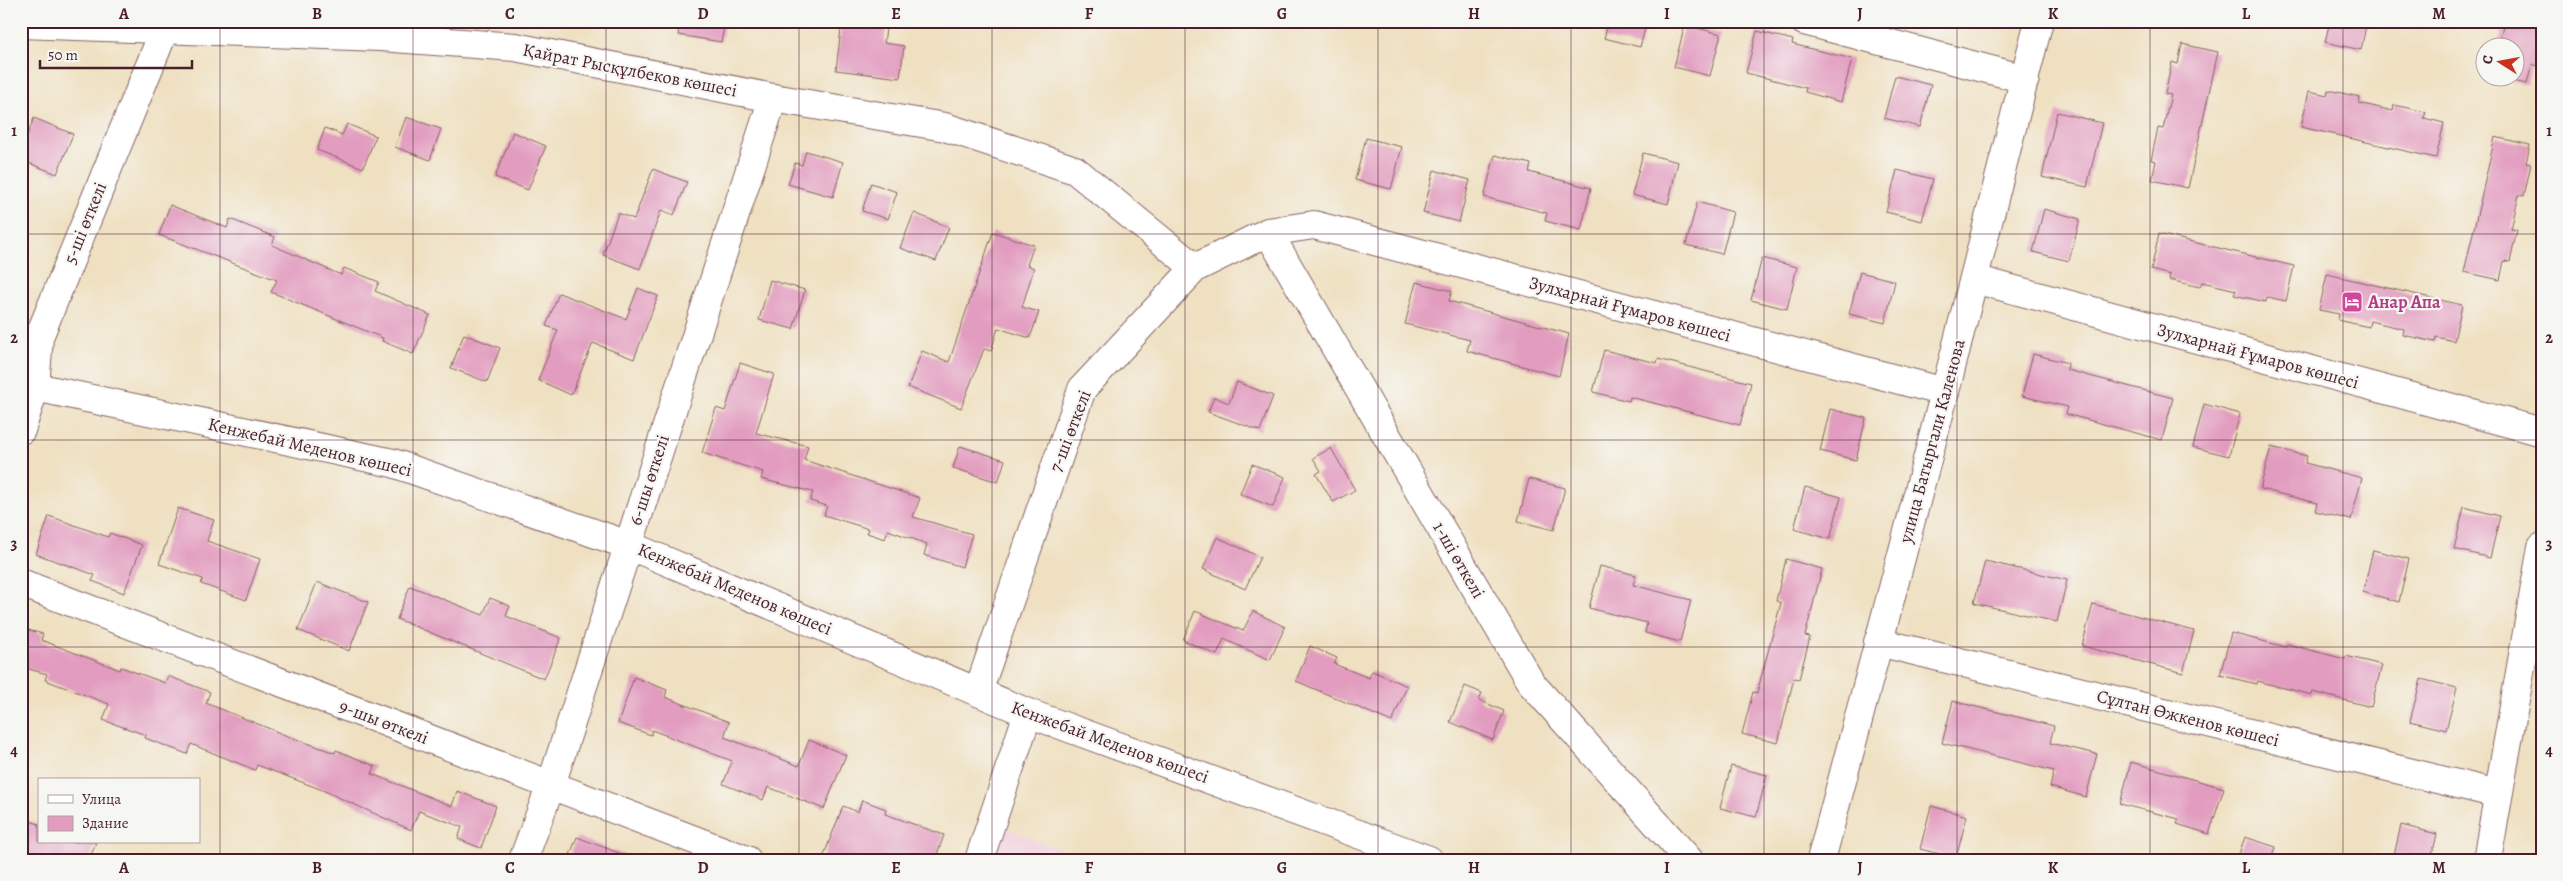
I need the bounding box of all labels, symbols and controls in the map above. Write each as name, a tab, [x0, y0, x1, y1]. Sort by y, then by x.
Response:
text: A	[118, 3, 130, 25]
text: B	[312, 3, 322, 25]
text: C	[505, 3, 515, 25]
text: D	[697, 3, 709, 25]
text: E	[891, 3, 901, 25]
text: F	[1085, 3, 1094, 25]
text: G	[1277, 3, 1287, 25]
text: H	[1468, 3, 1480, 25]
text: I	[1664, 3, 1670, 25]
text: J	[1857, 3, 1863, 25]
text: K	[2048, 3, 2059, 25]
text: L	[2242, 3, 2251, 25]
text: M	[2432, 3, 2446, 25]
street label: Қайрат Рысқұлбеков көшесі	[521, 37, 739, 103]
scale bar	[40, 38, 192, 70]
north arrow	[2476, 38, 2526, 88]
text: 50 m	[48, 45, 78, 65]
text: С	[2478, 53, 2498, 66]
text: 1	[11, 120, 17, 142]
text: 1	[2546, 120, 2552, 142]
street label: 5-ші өткелі	[58, 178, 112, 268]
street label: Зулхарнай Ғұмаров көшесі	[1526, 270, 1734, 348]
hotel icon: Анар Апа	[2340, 290, 2364, 314]
place label: Анар Апа	[2367, 290, 2441, 314]
street label: Зулхарнай Ғұмаров көшесі	[2154, 317, 2362, 395]
text: 2	[10, 327, 18, 349]
text: 2	[2545, 327, 2553, 349]
street label: улица Батыргали Каленова	[1893, 336, 1971, 547]
street label: 7-ші өткелі	[1043, 386, 1097, 476]
street label: Кенжебай Меденов көшесі	[206, 412, 414, 482]
street label: 6-шы өткелі	[623, 432, 675, 528]
street label: 1-ші өткелі	[1427, 517, 1491, 603]
text: 3	[11, 533, 18, 555]
text: 3	[2546, 533, 2553, 555]
street label: Кенжебай Меденов көшесі	[634, 537, 836, 641]
street label: Сұлтан Өжкенов көшесі	[2094, 684, 2282, 752]
street label: 9-шы өткелі	[336, 694, 432, 750]
street label: Кенжебай Меденов көшесі	[1008, 695, 1212, 789]
text: 4	[10, 740, 18, 762]
text: 4	[2545, 740, 2553, 762]
legend	[38, 778, 200, 844]
text: Улица	[82, 789, 121, 809]
text: Здание	[82, 813, 129, 833]
text: A	[118, 857, 130, 879]
text: B	[312, 857, 322, 879]
text: C	[505, 857, 515, 879]
text: D	[697, 857, 709, 879]
text: E	[891, 857, 901, 879]
text: F	[1085, 857, 1094, 879]
text: G	[1277, 857, 1287, 879]
text: H	[1468, 857, 1480, 879]
text: I	[1664, 857, 1670, 879]
text: J	[1857, 857, 1863, 879]
text: K	[2048, 857, 2059, 879]
text: L	[2242, 857, 2251, 879]
text: M	[2432, 857, 2446, 879]

